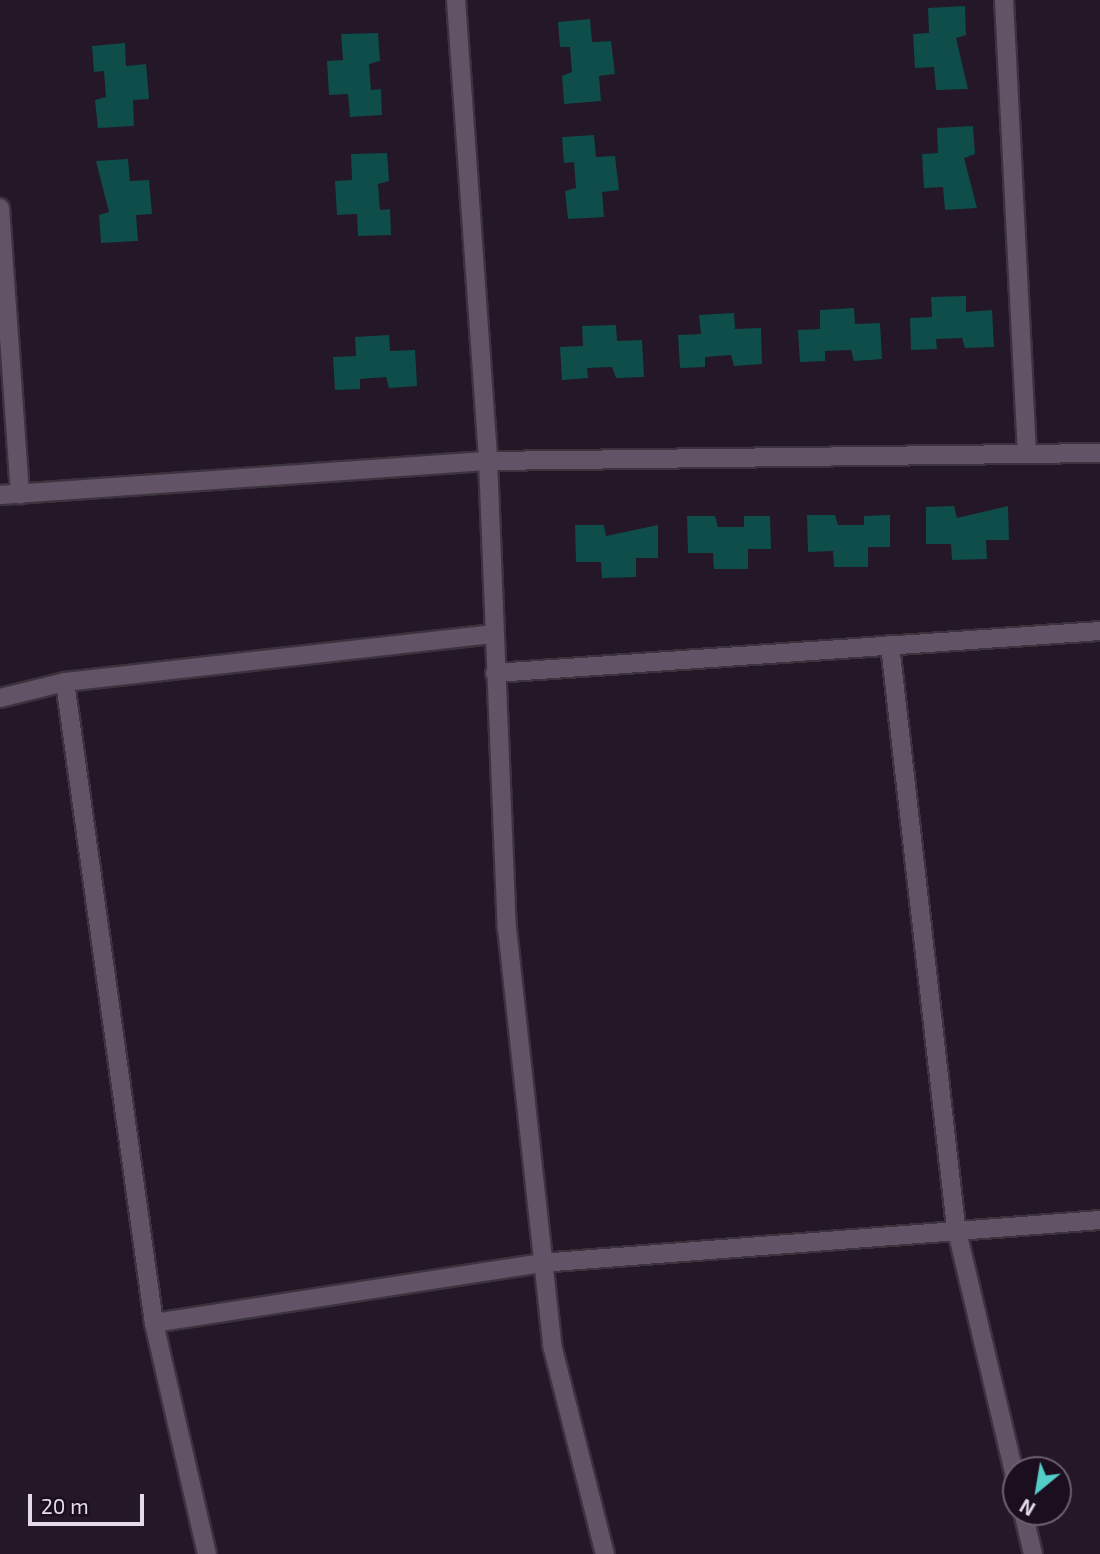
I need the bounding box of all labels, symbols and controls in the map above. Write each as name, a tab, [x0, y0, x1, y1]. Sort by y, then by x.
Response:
north arrow	[1002, 1456, 1072, 1526]
scale bar	[32, 1480, 147, 1524]
text: 20 m	[41, 1493, 89, 1518]
text: N	[1016, 1494, 1039, 1521]

